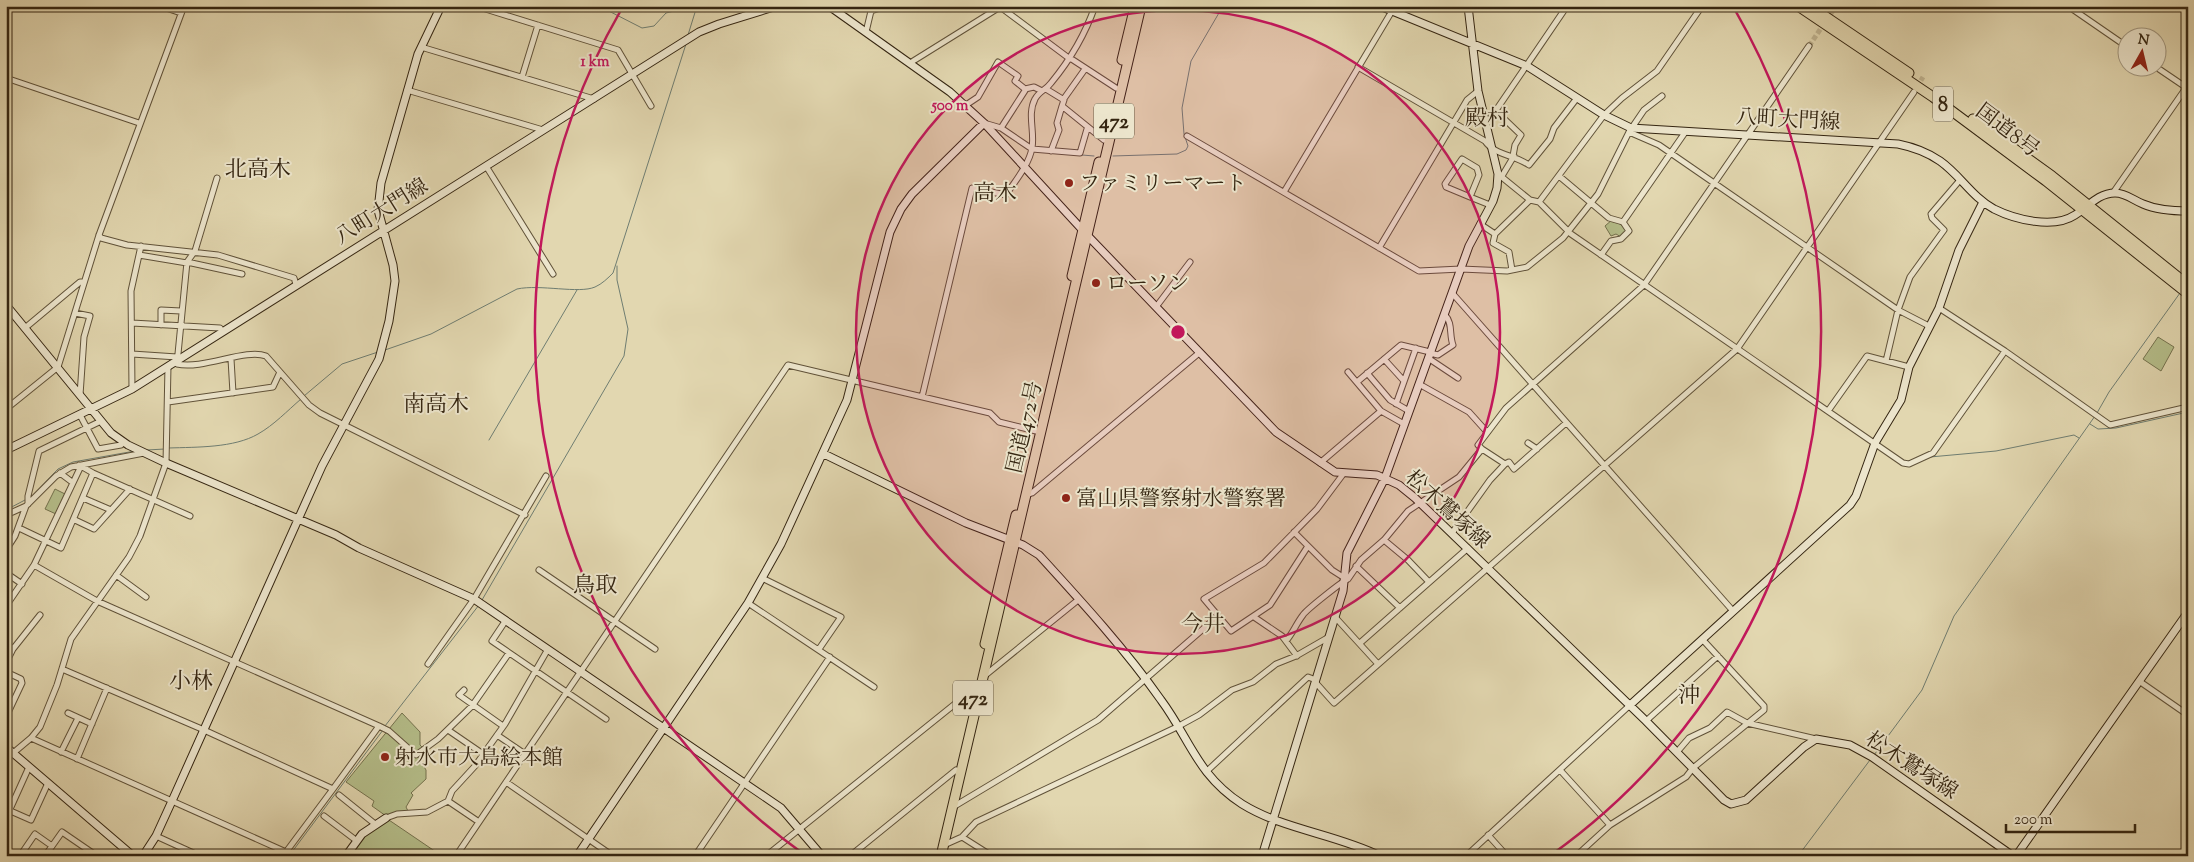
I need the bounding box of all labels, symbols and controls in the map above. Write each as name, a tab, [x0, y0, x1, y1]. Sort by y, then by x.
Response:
north arrow	[2116, 28, 2166, 78]
text: N	[2137, 30, 2150, 52]
text: 1 km	[581, 52, 610, 73]
road number: 8	[1933, 86, 1953, 122]
text: 500 m	[931, 96, 969, 117]
street label: 国道8号	[1968, 98, 2045, 166]
street label: 八町大門線	[1735, 103, 1841, 139]
road number: 472	[1094, 104, 1134, 138]
district label: 殿村	[1465, 104, 1509, 136]
district label: 北高木	[225, 155, 291, 187]
place label: ファミリーマート	[1079, 170, 1247, 200]
street label: 八町大門線	[330, 172, 435, 253]
marker: ファミリーマート	[1063, 177, 1075, 189]
district label: 高木	[973, 179, 1017, 211]
place label: ローソン	[1106, 270, 1189, 300]
marker: ローソン	[1090, 277, 1102, 289]
centre of rings	[1169, 323, 1187, 341]
street label: 国道472号	[1001, 378, 1051, 476]
district label: 南高木	[403, 390, 469, 422]
street label: 松木鷲塚線	[1398, 464, 1496, 557]
place label: 富山県警察射水警察署	[1076, 485, 1286, 515]
marker: 富山県警察射水警察署	[1060, 492, 1072, 504]
district label: 鳥取	[573, 571, 617, 603]
district label: 今井	[1181, 610, 1225, 642]
district label: 小林	[169, 667, 213, 699]
road number: 472	[953, 680, 993, 716]
district label: 沖	[1678, 681, 1700, 713]
street label: 松木鷲塚線	[1859, 726, 1963, 808]
place label: 射水市大島絵本館	[395, 744, 563, 774]
marker: 射水市大島絵本館	[379, 751, 391, 763]
scale bar	[2006, 802, 2135, 834]
text: 200 m	[2014, 810, 2053, 831]

